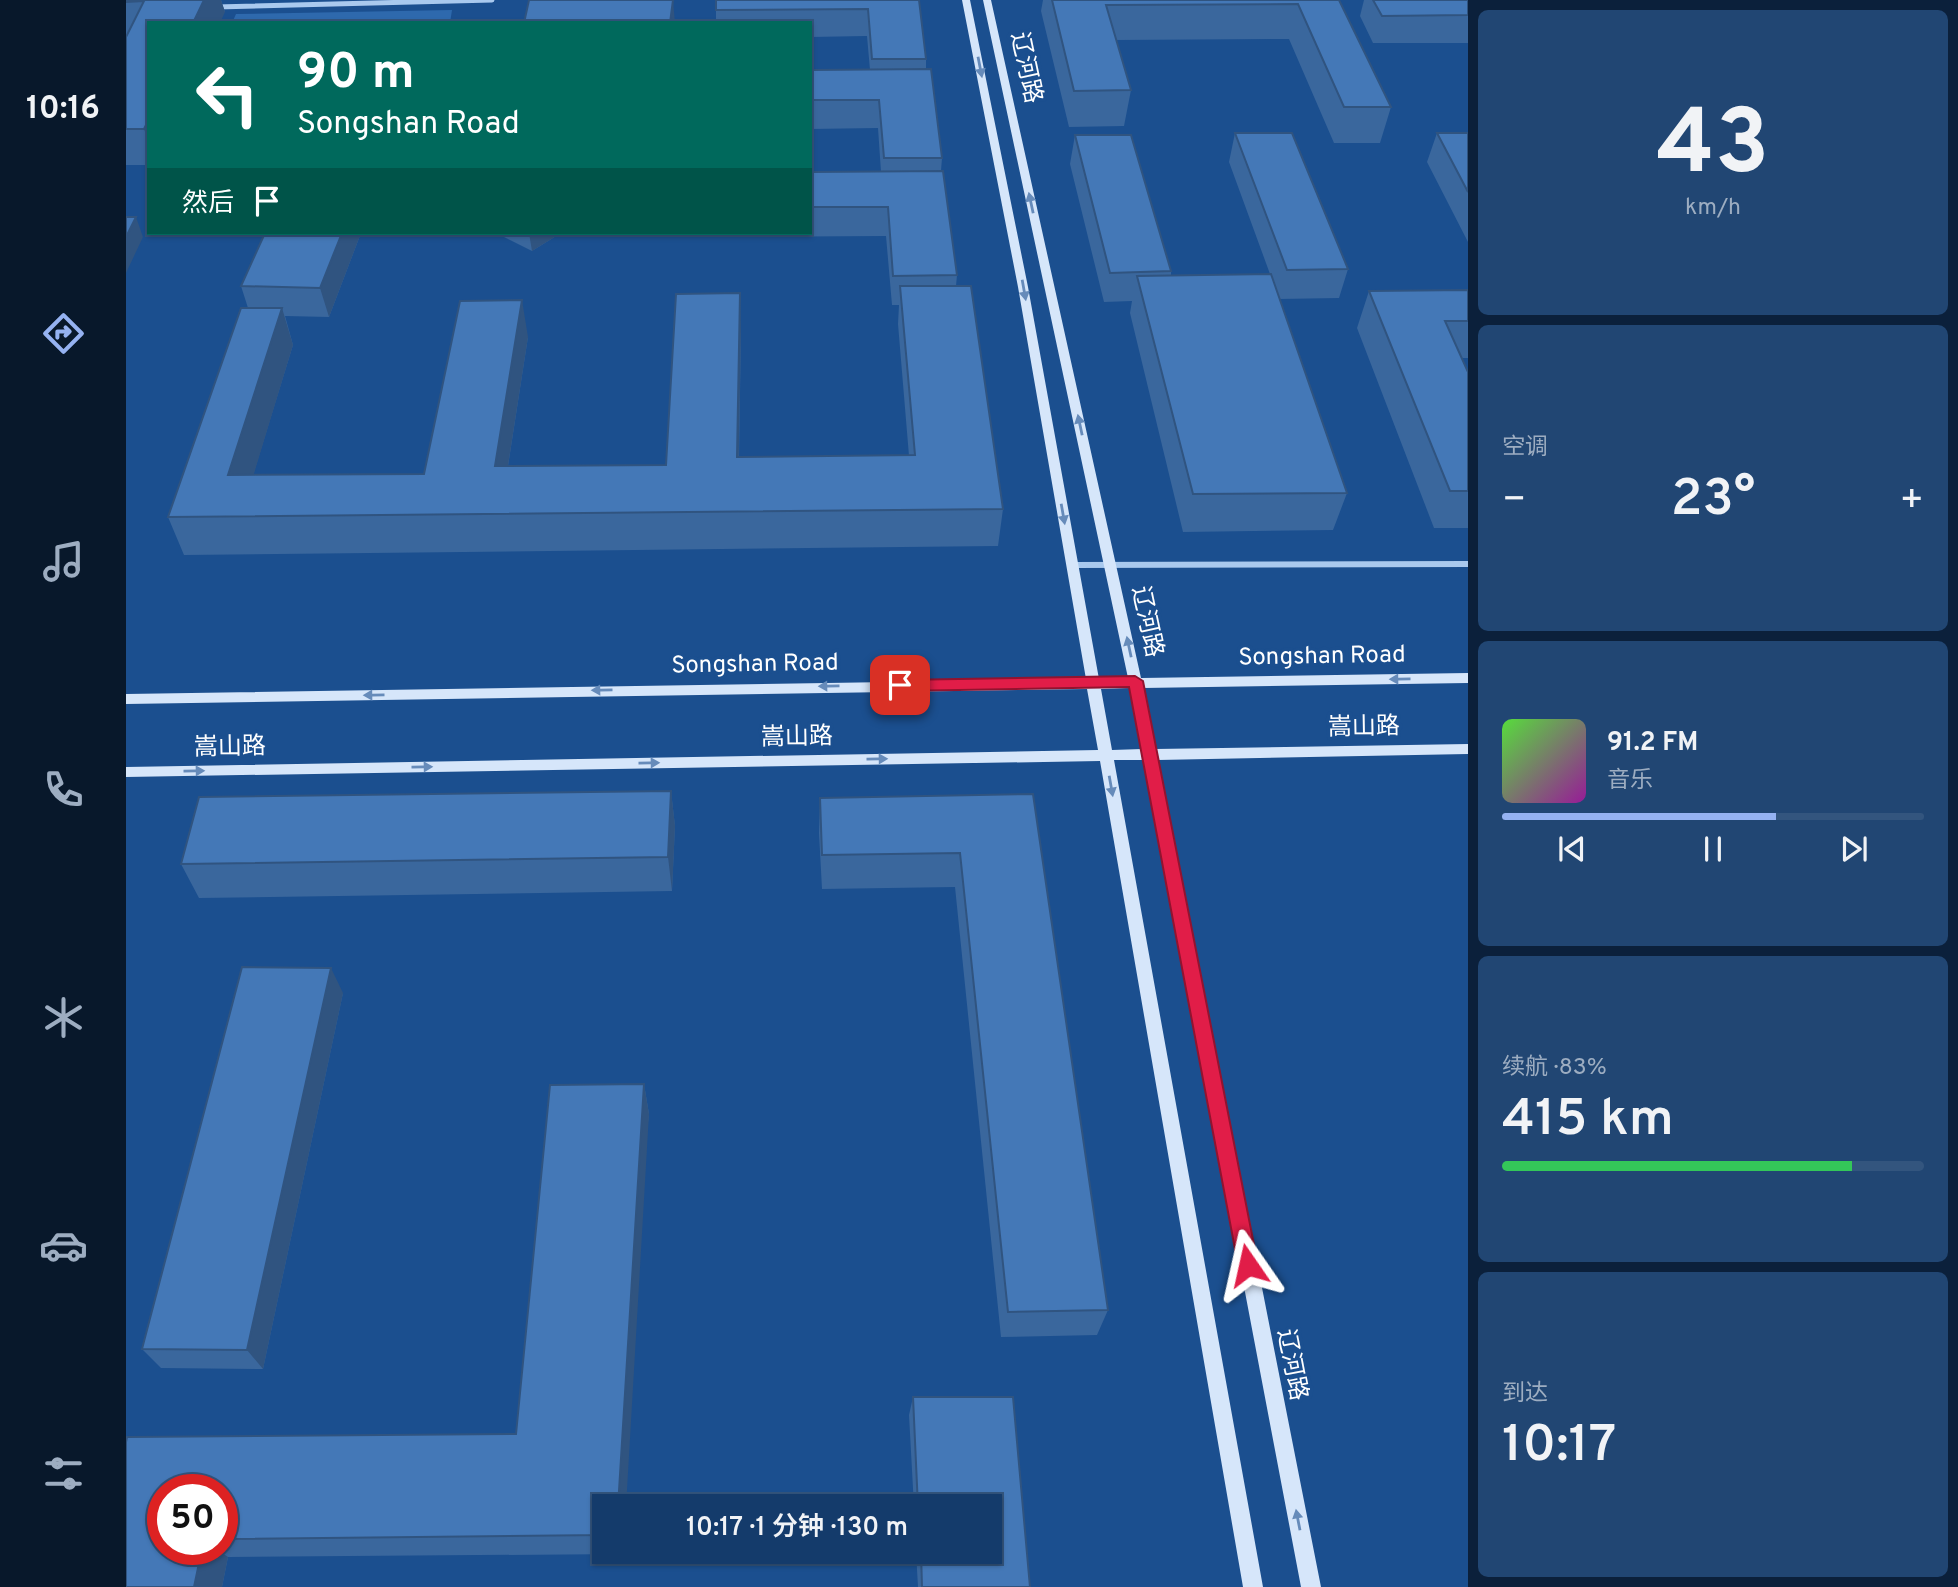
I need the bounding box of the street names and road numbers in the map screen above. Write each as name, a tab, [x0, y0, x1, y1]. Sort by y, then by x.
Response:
street label: 辽河路	[1003, 30, 1047, 106]
street label: 辽河路	[1124, 584, 1168, 660]
street label: Songshan Road	[1238, 641, 1406, 673]
street label: Songshan Road	[671, 649, 839, 681]
street label: 嵩山路	[1328, 712, 1400, 744]
street label: 嵩山路	[761, 722, 833, 754]
street label: 嵩山路	[194, 732, 266, 764]
street label: 辽河路	[1269, 1327, 1313, 1403]

